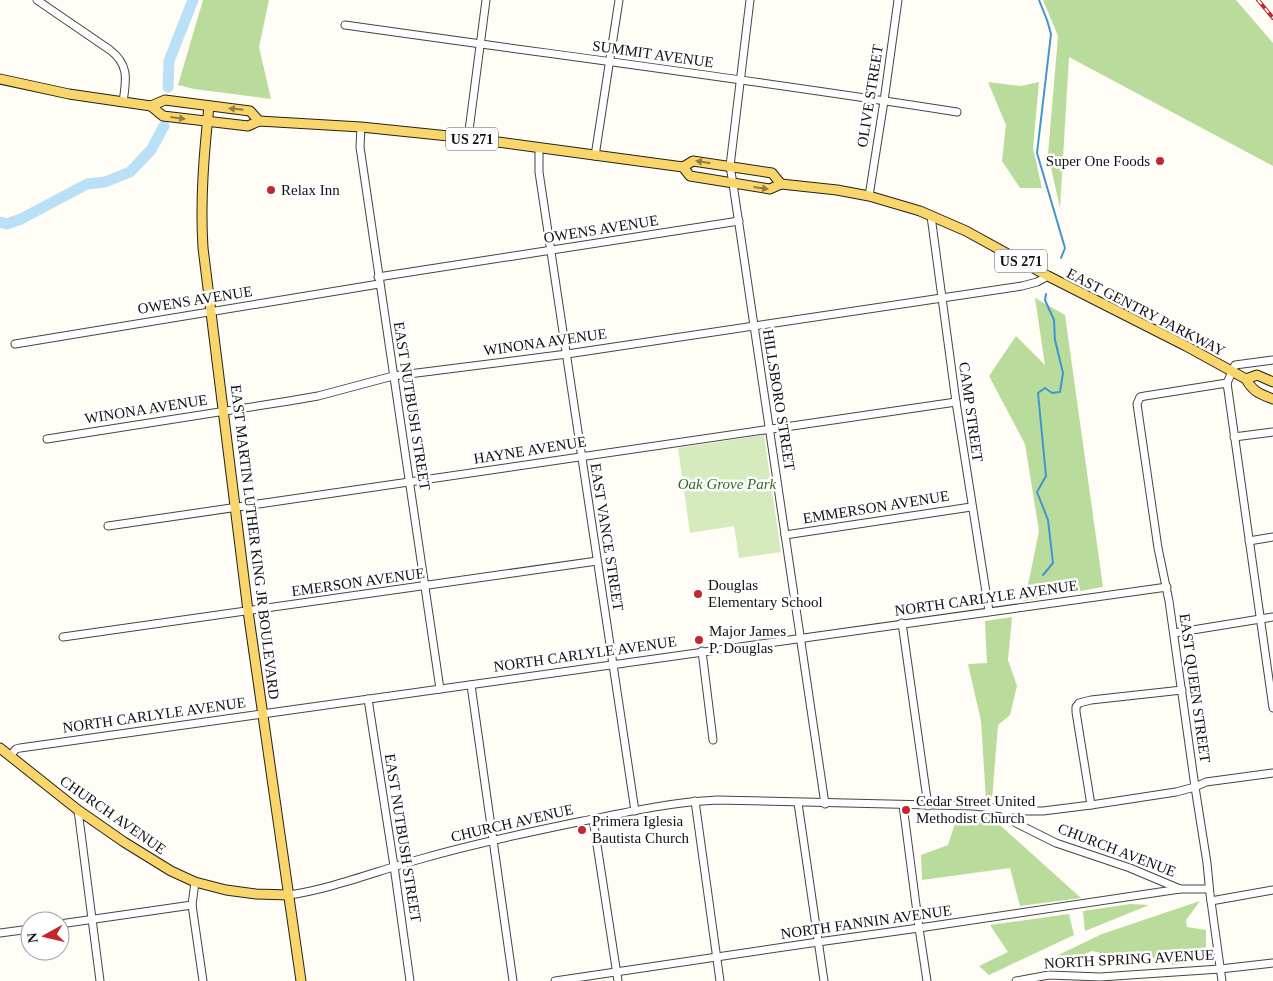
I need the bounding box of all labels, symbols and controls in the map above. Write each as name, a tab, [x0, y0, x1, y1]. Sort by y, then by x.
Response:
street label: SUMMIT AVENUE	[591, 38, 715, 70]
street label: OLIVE STREET	[854, 44, 886, 148]
one-way arrow	[228, 105, 244, 113]
one-way arrow	[170, 114, 186, 122]
road number: US 271	[446, 128, 498, 150]
place label: Super One Foods	[1046, 153, 1150, 169]
marker: Super One Foods	[1154, 155, 1166, 167]
one-way arrow	[695, 158, 711, 166]
place label: Relax Inn	[281, 182, 340, 198]
marker: Relax Inn	[265, 184, 277, 196]
one-way arrow	[754, 184, 770, 192]
street label: OWENS AVENUE	[542, 212, 660, 246]
road number: US 271	[995, 250, 1047, 272]
street label: EAST GENTRY PARKWAY	[1064, 265, 1228, 359]
street label: OWENS AVENUE	[136, 283, 254, 317]
street label: EAST NUTBUSH STREET	[391, 321, 433, 491]
street label: WINONA AVENUE	[482, 325, 608, 359]
street label: HILLSBORO STREET	[760, 328, 798, 472]
street label: CAMP STREET	[956, 361, 986, 463]
street label: EAST MARTIN LUTHER KING JR BOULEVARD	[228, 384, 282, 701]
street label: WINONA AVENUE	[83, 391, 209, 427]
street label: HAYNE AVENUE	[473, 433, 587, 467]
street label: EAST VANCE STREET	[587, 462, 627, 612]
park label: Oak Grove Park	[678, 476, 777, 492]
street label: EMMERSON AVENUE	[802, 488, 950, 526]
street label: EMERSON AVENUE	[290, 565, 426, 599]
place label: Douglas Elementary School	[708, 577, 823, 610]
street label: NORTH CARLYLE AVENUE	[893, 577, 1079, 619]
marker: Douglas Elementary School	[692, 588, 704, 600]
street label: EAST QUEEN STREET	[1177, 612, 1213, 764]
place label: Major James P. Douglas	[709, 623, 786, 656]
street label: NORTH CARLYLE AVENUE	[492, 633, 678, 675]
marker: Major James P. Douglas	[693, 634, 705, 646]
street label: NORTH CARLYLE AVENUE	[61, 694, 247, 736]
street label: EAST NUTBUSH STREET	[382, 753, 424, 923]
street label: CHURCH AVENUE	[57, 773, 169, 857]
place label: Cedar Street United Methodist Church	[916, 793, 1036, 826]
street label: CHURCH AVENUE	[449, 801, 575, 845]
marker: Cedar Street United Methodist Church	[900, 804, 912, 816]
place label: Primera Iglesia Bautista Church	[592, 813, 690, 846]
street label: CHURCH AVENUE	[1056, 820, 1178, 880]
marker: Primera Iglesia Bautista Church	[576, 824, 588, 836]
street label: NORTH FANNIN AVENUE	[779, 902, 953, 942]
north arrow	[20, 911, 70, 961]
text: N	[24, 932, 41, 944]
street label: NORTH SPRING AVENUE	[1043, 947, 1215, 971]

